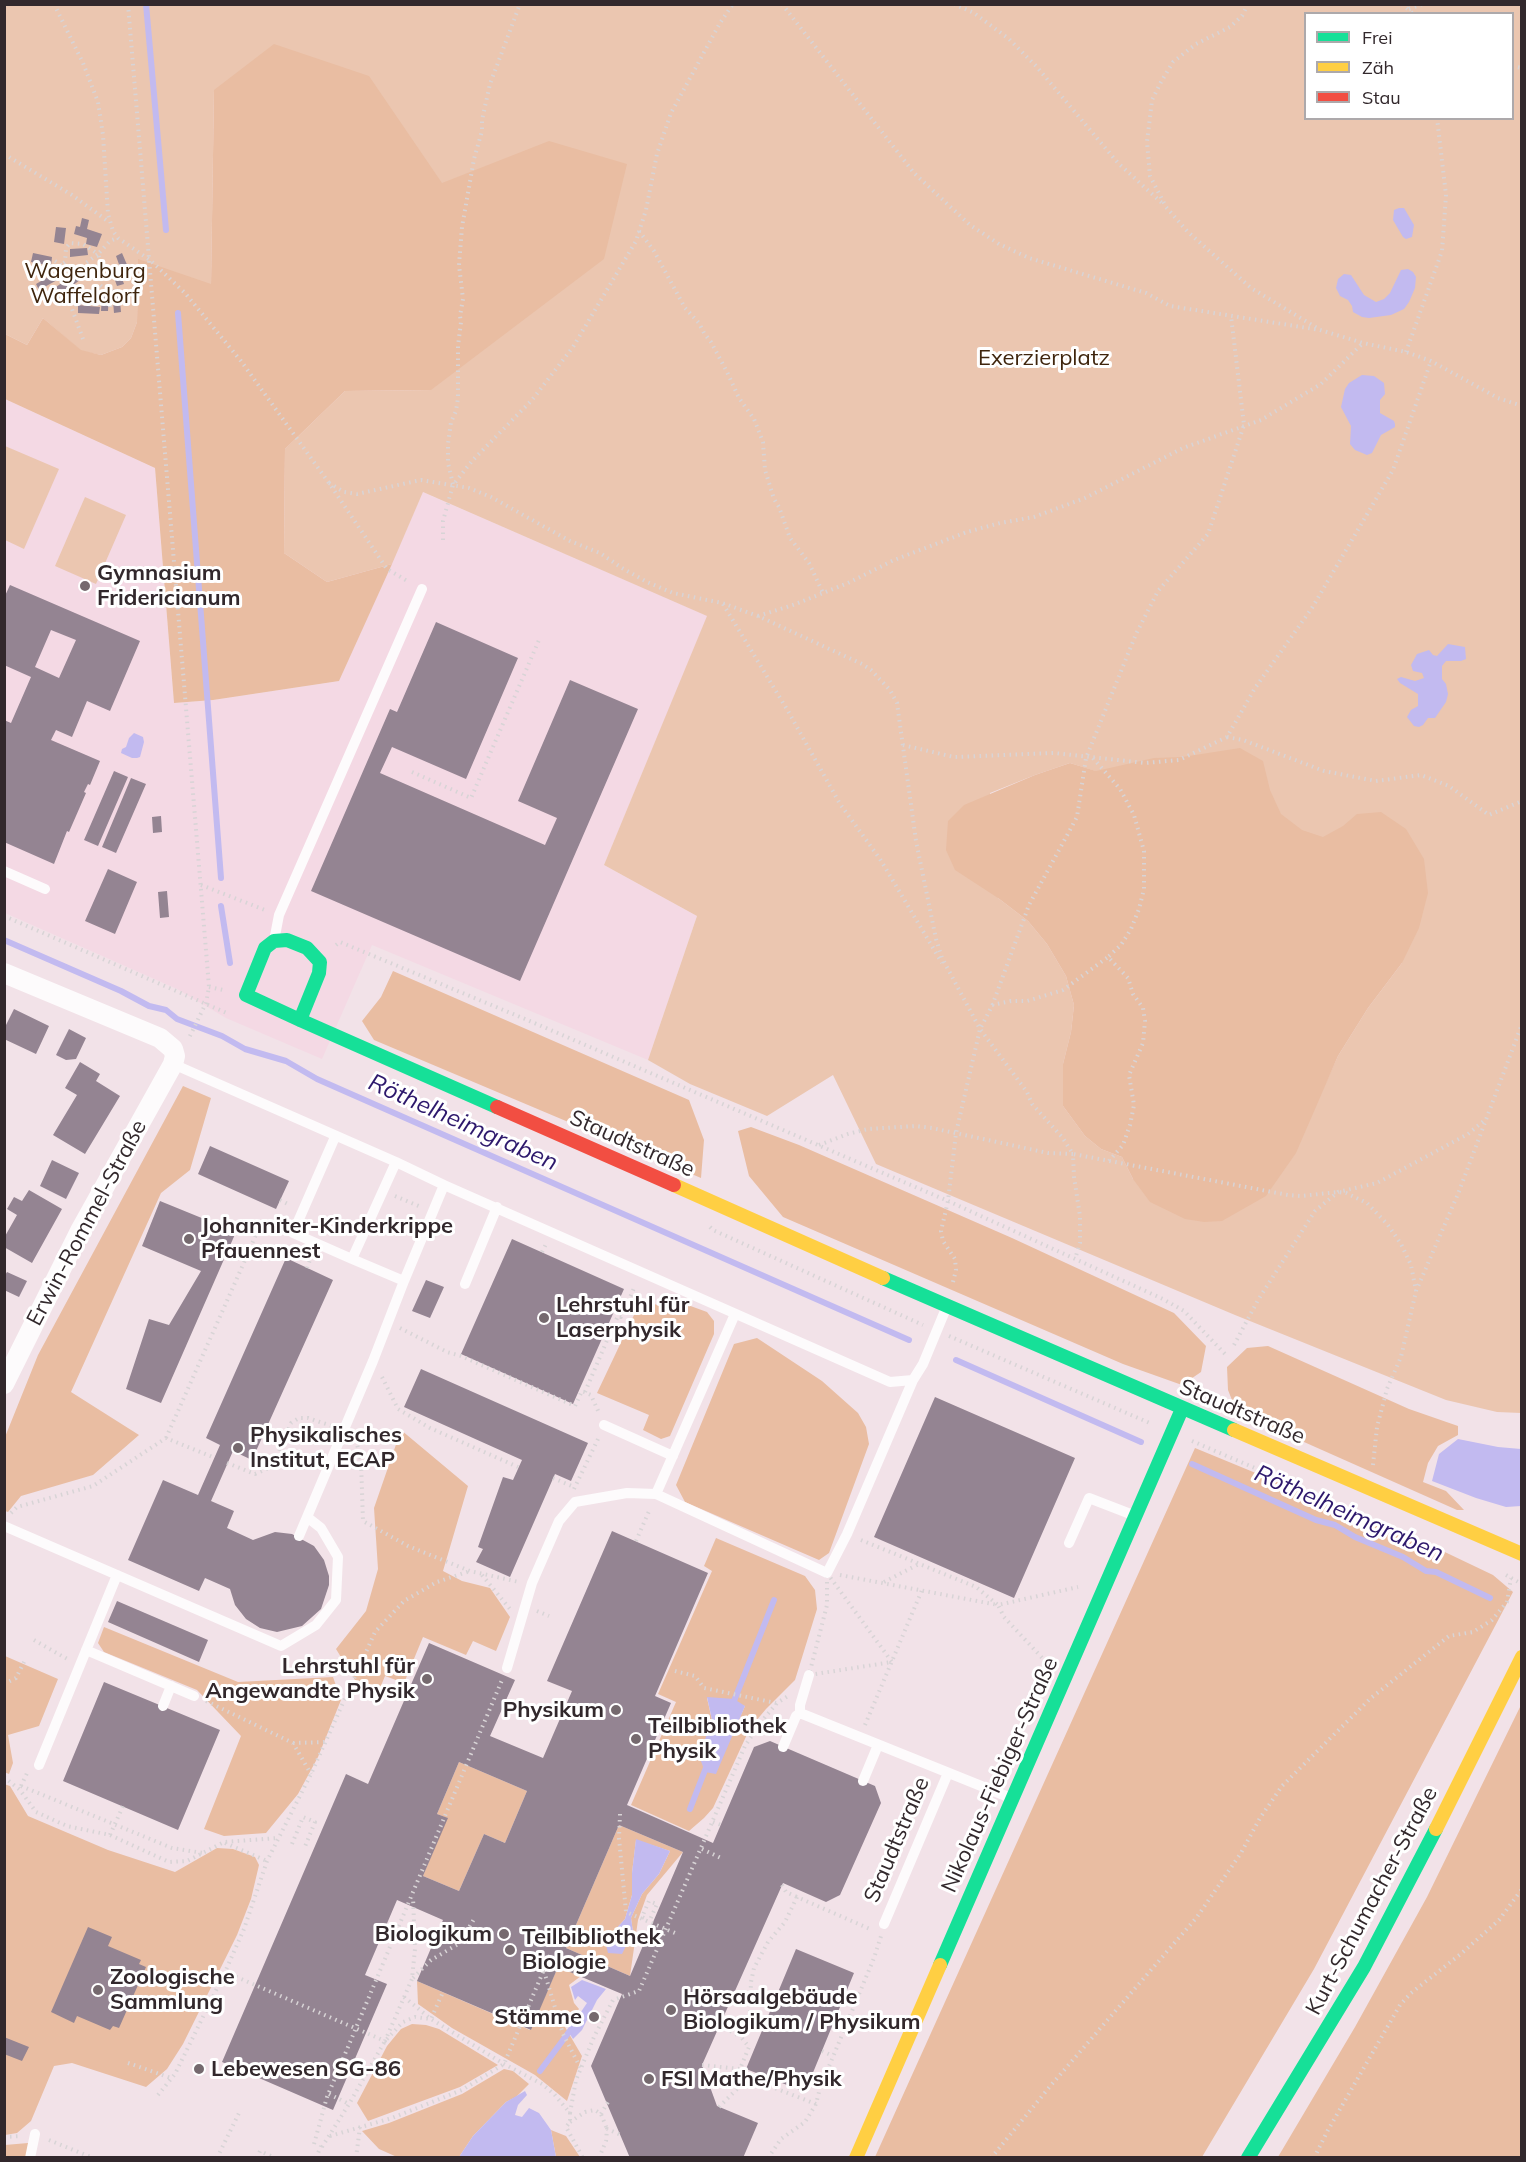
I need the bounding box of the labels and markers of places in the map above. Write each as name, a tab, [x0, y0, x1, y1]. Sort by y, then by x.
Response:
place label: Gymnasium Fridericianum	[97, 560, 240, 612]
marker: Gymnasium Fridericianum	[78, 579, 92, 593]
place label: Johanniter-Kinderkrippe Pfauennest	[201, 1213, 453, 1264]
marker: Johanniter-Kinderkrippe Pfauennest	[182, 1232, 196, 1246]
place label: Lehrstuhl für Laserphysik	[556, 1292, 689, 1344]
marker: Lehrstuhl für Laserphysik	[537, 1311, 551, 1325]
place label: Physikalisches Institut, ECAP	[250, 1422, 402, 1474]
marker: Physikalisches Institut, ECAP	[231, 1441, 245, 1455]
place label: Lehrstuhl für Angewandte Physik	[205, 1653, 415, 1705]
marker: Lehrstuhl für Angewandte Physik	[420, 1672, 434, 1686]
place label: Physikum	[503, 1697, 604, 1723]
marker: Physikum	[609, 1703, 623, 1717]
place label: Teilbibliothek Physik	[648, 1713, 787, 1765]
marker: Teilbibliothek Physik	[629, 1732, 643, 1746]
place label: Biologikum	[375, 1921, 492, 1947]
place label: Teilbibliothek Biologie	[522, 1924, 661, 1976]
marker: Biologikum	[497, 1927, 511, 1941]
marker: Teilbibliothek Biologie	[503, 1943, 517, 1957]
place label: Zoologische Sammlung	[110, 1964, 235, 2016]
marker: Zoologische Sammlung	[91, 1983, 105, 1997]
place label: Hörsaalgebäude Biologikum / Physikum	[683, 1984, 921, 2036]
marker: Hörsaalgebäude Biologikum / Physikum	[664, 2003, 678, 2017]
place label: Stämme	[494, 2004, 582, 2030]
marker: Stämme	[587, 2010, 601, 2024]
place label: Lebewesen SG-86	[211, 2056, 401, 2082]
marker: Lebewesen SG-86	[192, 2062, 206, 2076]
place label: FSI Mathe/Physik	[661, 2066, 842, 2092]
marker: FSI Mathe/Physik	[642, 2072, 656, 2086]

